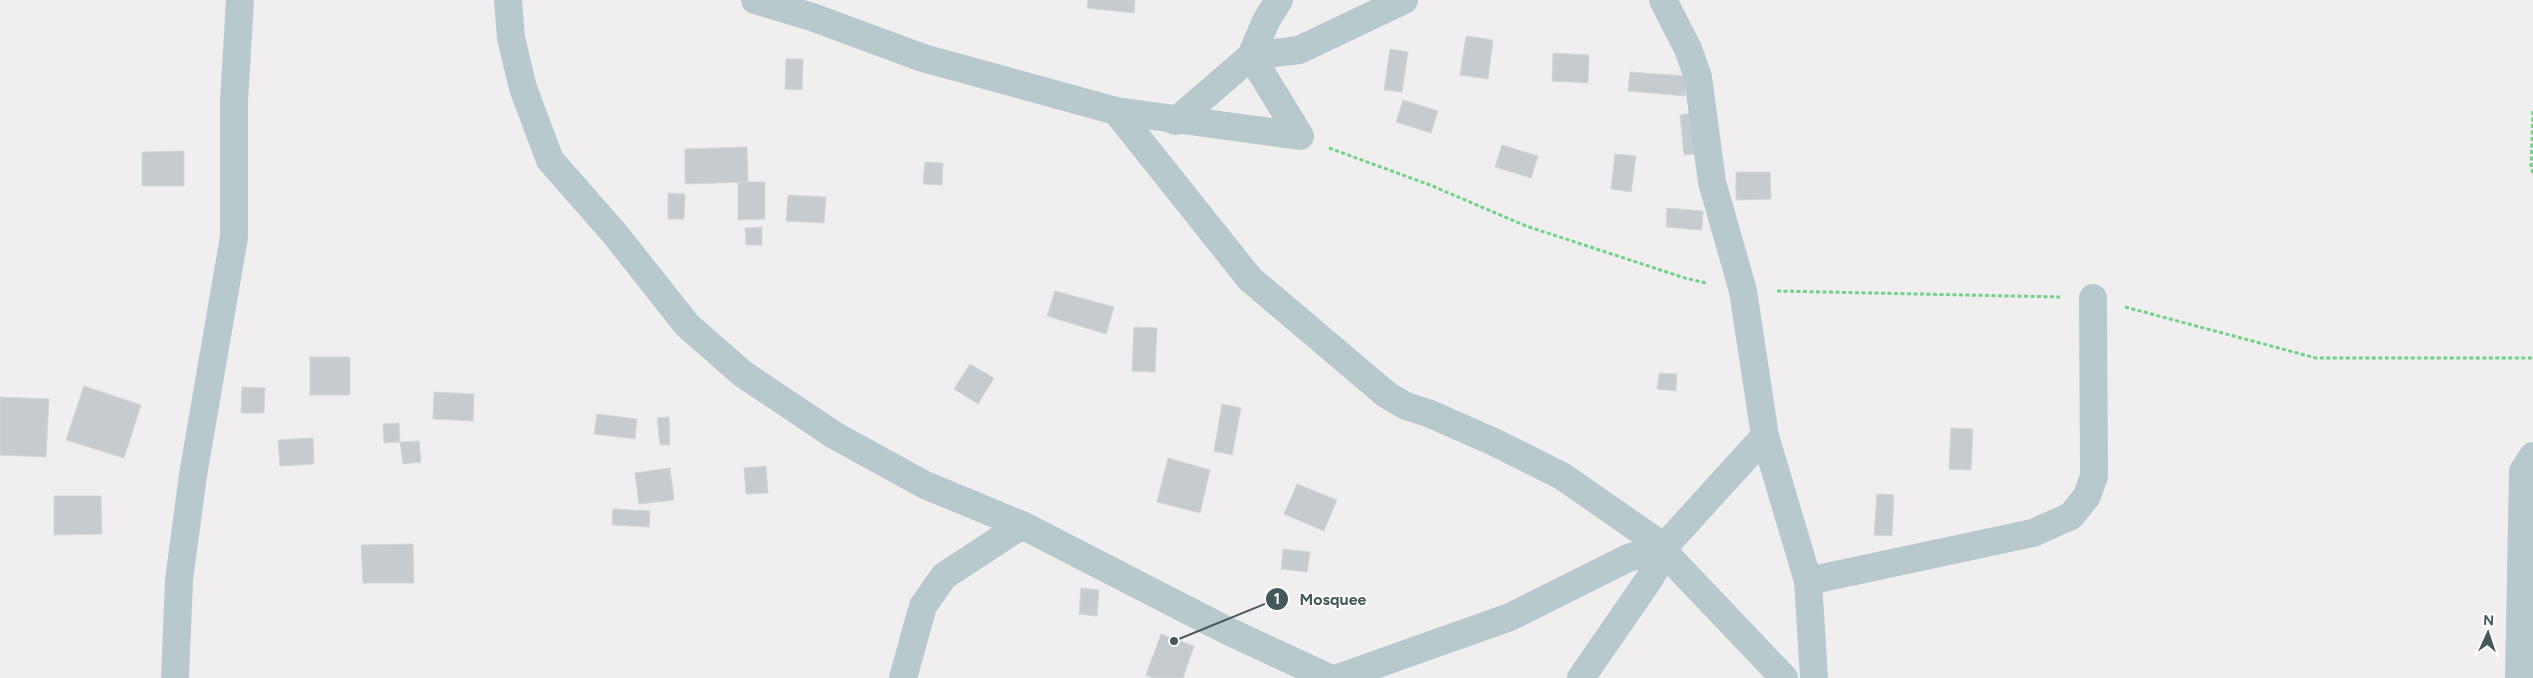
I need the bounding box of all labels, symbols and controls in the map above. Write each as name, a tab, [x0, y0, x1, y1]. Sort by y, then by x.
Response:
callout: Mosquee	[1265, 584, 1376, 615]
text: 1	[1274, 590, 1280, 608]
text: Mosquee	[1300, 590, 1367, 609]
north arrow	[2463, 608, 2513, 658]
text: N	[2483, 612, 2495, 629]

